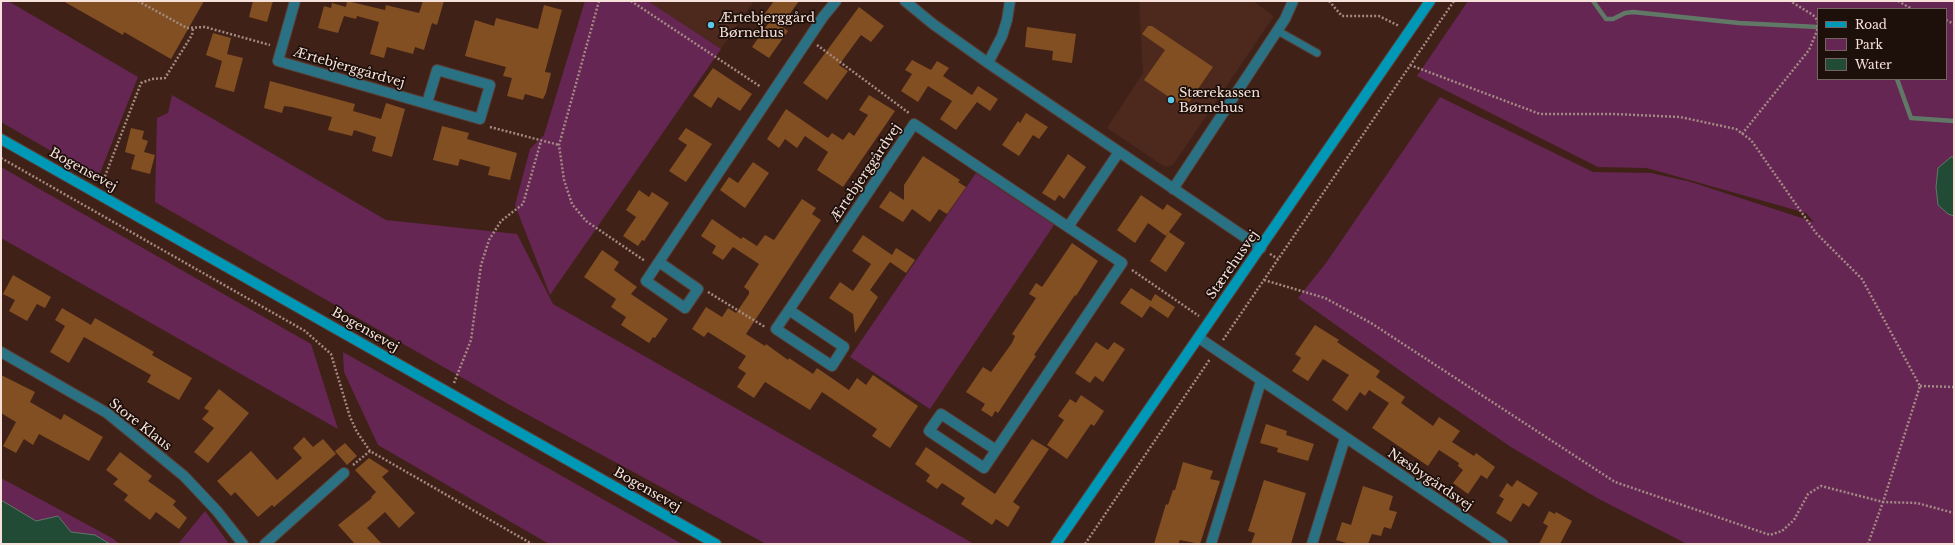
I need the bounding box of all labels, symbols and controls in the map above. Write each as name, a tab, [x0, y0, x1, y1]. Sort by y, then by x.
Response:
legend	[1817, 8, 1947, 80]
place label: Ærtebjerggård Børnehus	[719, 10, 815, 41]
text: Road	[1855, 17, 1887, 32]
marker: Ærtebjerggård Børnehus	[706, 20, 716, 30]
text: Park	[1855, 37, 1883, 52]
street label: Ærtebjerggårdvej	[292, 45, 406, 91]
text: Water	[1855, 57, 1892, 72]
place label: Stærekassen Børnehus	[1179, 85, 1260, 116]
marker: Stærekassen Børnehus	[1166, 95, 1176, 105]
street label: Ærtebjerggårdvej	[827, 121, 905, 225]
street label: Bogensevej	[46, 145, 120, 195]
street label: Stærehusvej	[1204, 228, 1262, 302]
street label: Bogensevej	[329, 305, 401, 355]
street label: Store Klaus	[106, 396, 174, 454]
street label: Næsbygårdsvej	[1384, 446, 1476, 514]
street label: Bogensevej	[611, 465, 683, 515]

